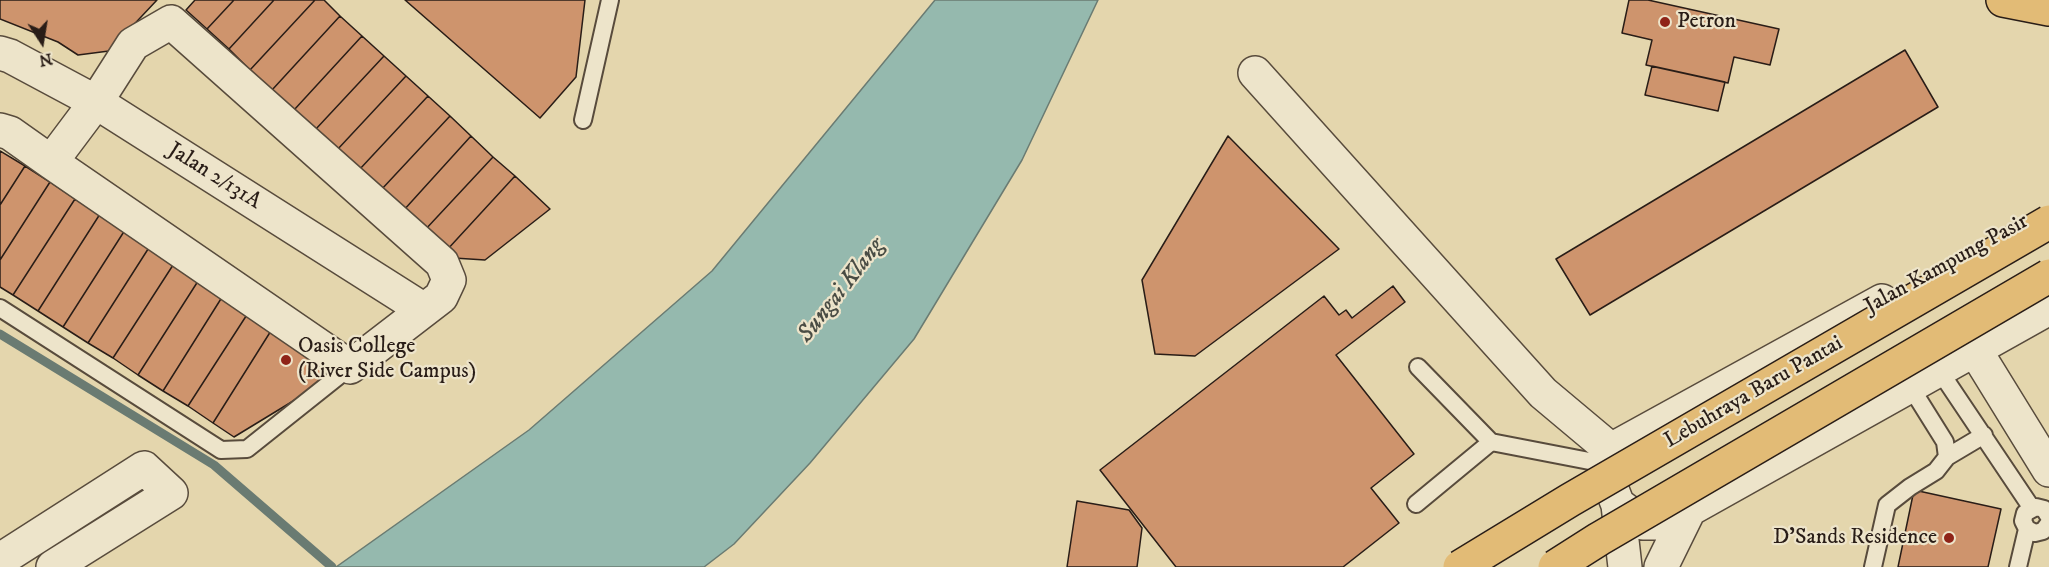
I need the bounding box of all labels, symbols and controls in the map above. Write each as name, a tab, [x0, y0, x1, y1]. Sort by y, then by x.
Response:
place label: Petron	[1677, 9, 1736, 35]
north arrow	[12, 12, 72, 72]
marker: Petron	[1658, 15, 1672, 29]
text: N	[37, 48, 54, 71]
street label: Jalan 2/131A	[162, 138, 266, 216]
street label: Jalan Kampung Pasir	[1861, 209, 2033, 321]
water label: Sungai Klang	[792, 233, 892, 349]
street label: Lebuhraya Baru Pantai	[1660, 331, 1848, 455]
place label: Oasis College (River Side Campus)	[298, 334, 476, 386]
marker: Oasis College (River Side Campus)	[279, 353, 293, 367]
place label: D'Sands Residence	[1773, 525, 1937, 551]
marker: D'Sands Residence	[1942, 531, 1956, 545]

